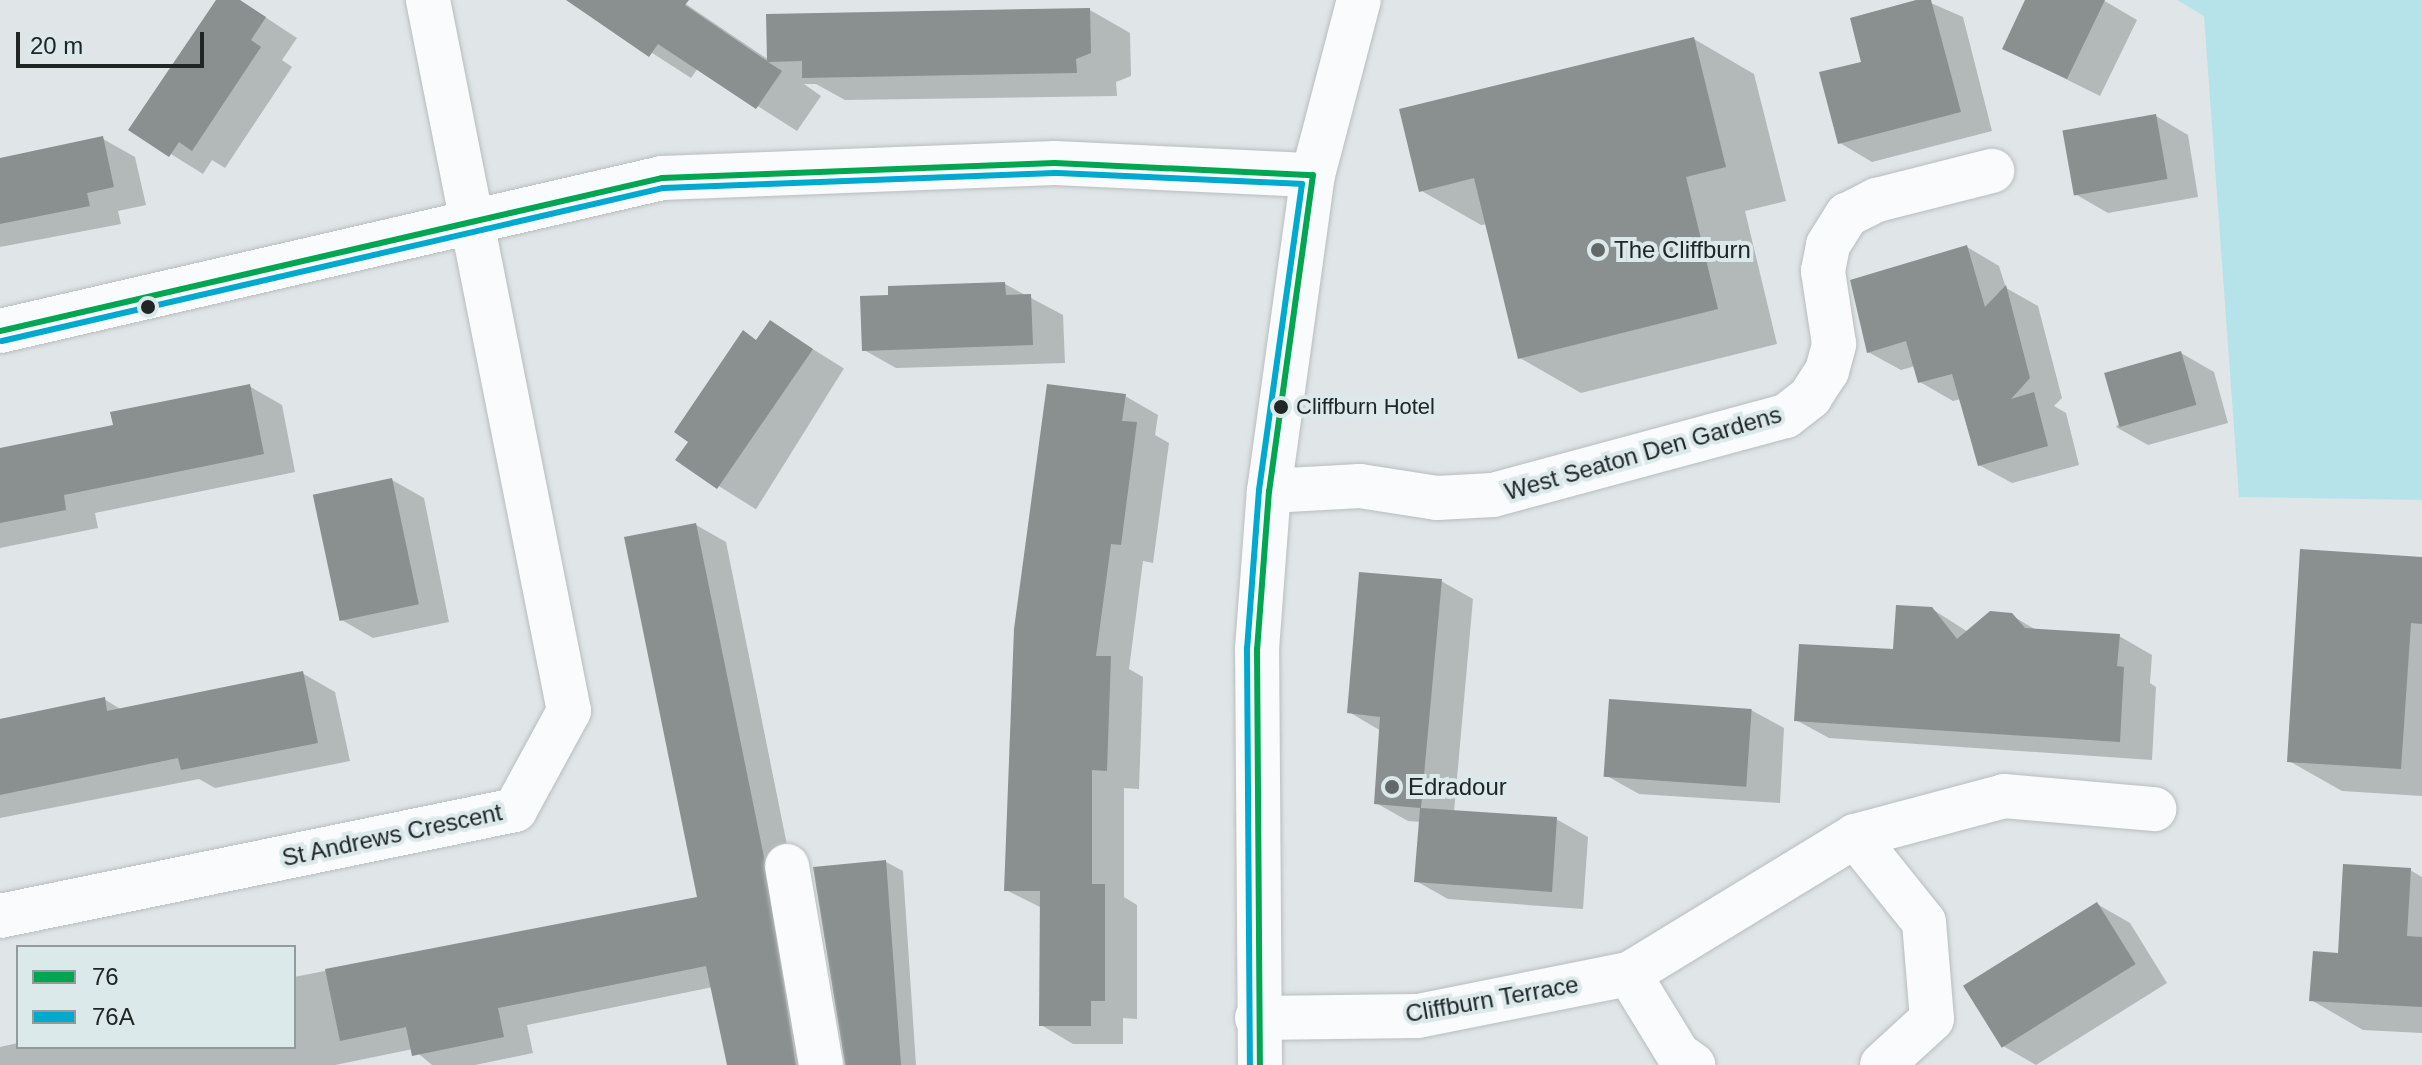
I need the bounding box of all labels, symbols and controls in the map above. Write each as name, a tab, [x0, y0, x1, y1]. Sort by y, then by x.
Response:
scale bar	[20, 16, 208, 66]
text: 20 m	[30, 32, 83, 59]
place label: The Cliffburn	[1614, 236, 1751, 264]
marker: The Cliffburn	[1589, 241, 1607, 259]
unlabelled marker	[140, 299, 156, 315]
place label: Cliffburn Hotel	[1296, 394, 1435, 420]
marker: Cliffburn Hotel	[1273, 399, 1289, 415]
street label: West Seaton Den Gardens	[1501, 400, 1785, 506]
place label: Edradour	[1408, 773, 1507, 801]
marker: Edradour	[1383, 778, 1401, 796]
street label: St Andrews Crescent	[279, 797, 505, 873]
legend	[16, 945, 296, 1049]
text: 76	[92, 963, 119, 990]
street label: Cliffburn Terrace	[1403, 970, 1581, 1028]
text: 76A	[92, 1003, 135, 1030]

